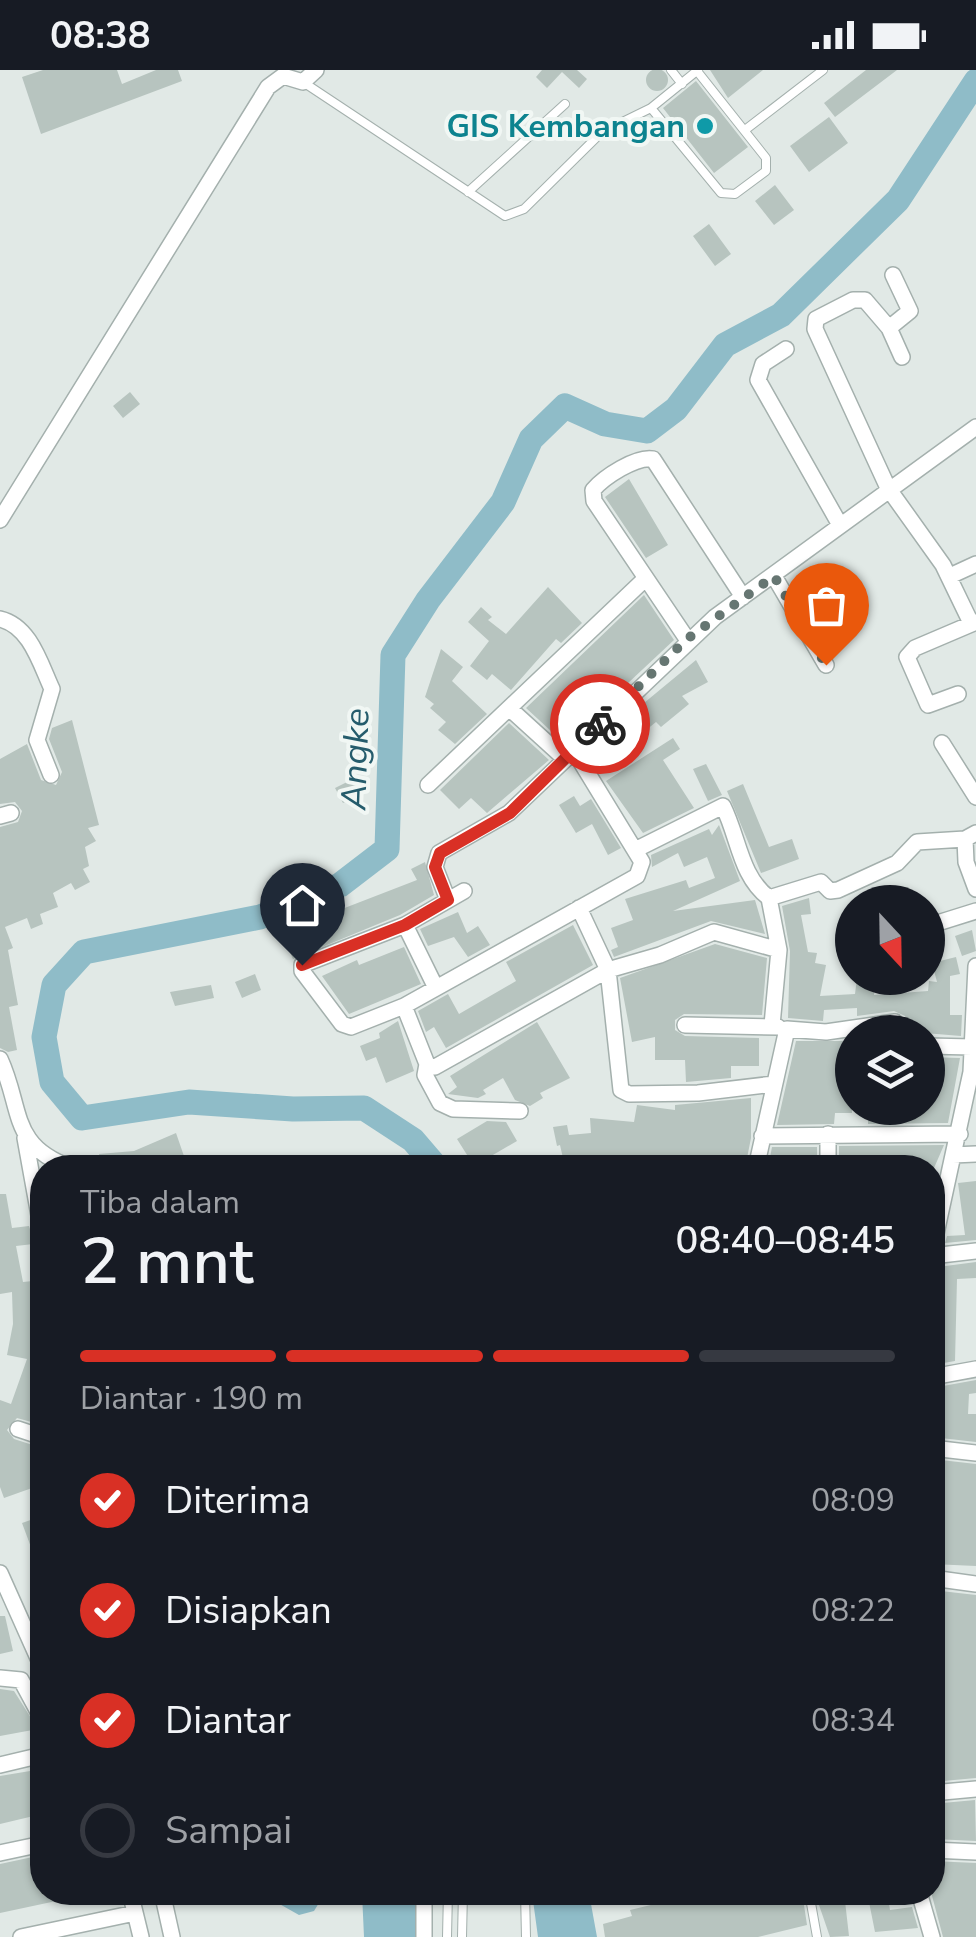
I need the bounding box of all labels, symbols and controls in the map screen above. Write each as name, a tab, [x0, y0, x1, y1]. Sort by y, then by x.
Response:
text: 08:38	[50, 10, 151, 61]
place label: GIS Kembangan	[446, 105, 685, 148]
marker: GIS Kembangan	[694, 115, 716, 137]
pin	[784, 563, 869, 666]
icon: bag	[799, 578, 854, 633]
courier	[550, 674, 650, 774]
icon: bike	[573, 697, 628, 752]
water label: Angke	[330, 707, 381, 812]
pin	[260, 863, 345, 966]
icon: home	[275, 878, 330, 933]
north arrow	[835, 885, 945, 995]
map controls	[835, 885, 945, 1125]
button: layers	[835, 1015, 945, 1125]
text: Tiba dalam	[80, 1181, 240, 1224]
text: 08:40–08:45	[676, 1215, 895, 1266]
text: 2 mnt	[80, 1217, 254, 1306]
text: Diantar · 190 m	[80, 1377, 303, 1420]
icon: check	[80, 1473, 135, 1528]
text: Diterima	[165, 1475, 310, 1526]
text: 08:09	[811, 1479, 895, 1522]
icon: check	[80, 1583, 135, 1638]
text: Disiapkan	[165, 1585, 332, 1636]
text: 08:22	[811, 1589, 895, 1632]
icon: check	[80, 1693, 135, 1748]
text: Diantar	[165, 1695, 291, 1746]
text: 08:34	[811, 1699, 895, 1742]
text: Sampai	[165, 1805, 292, 1856]

